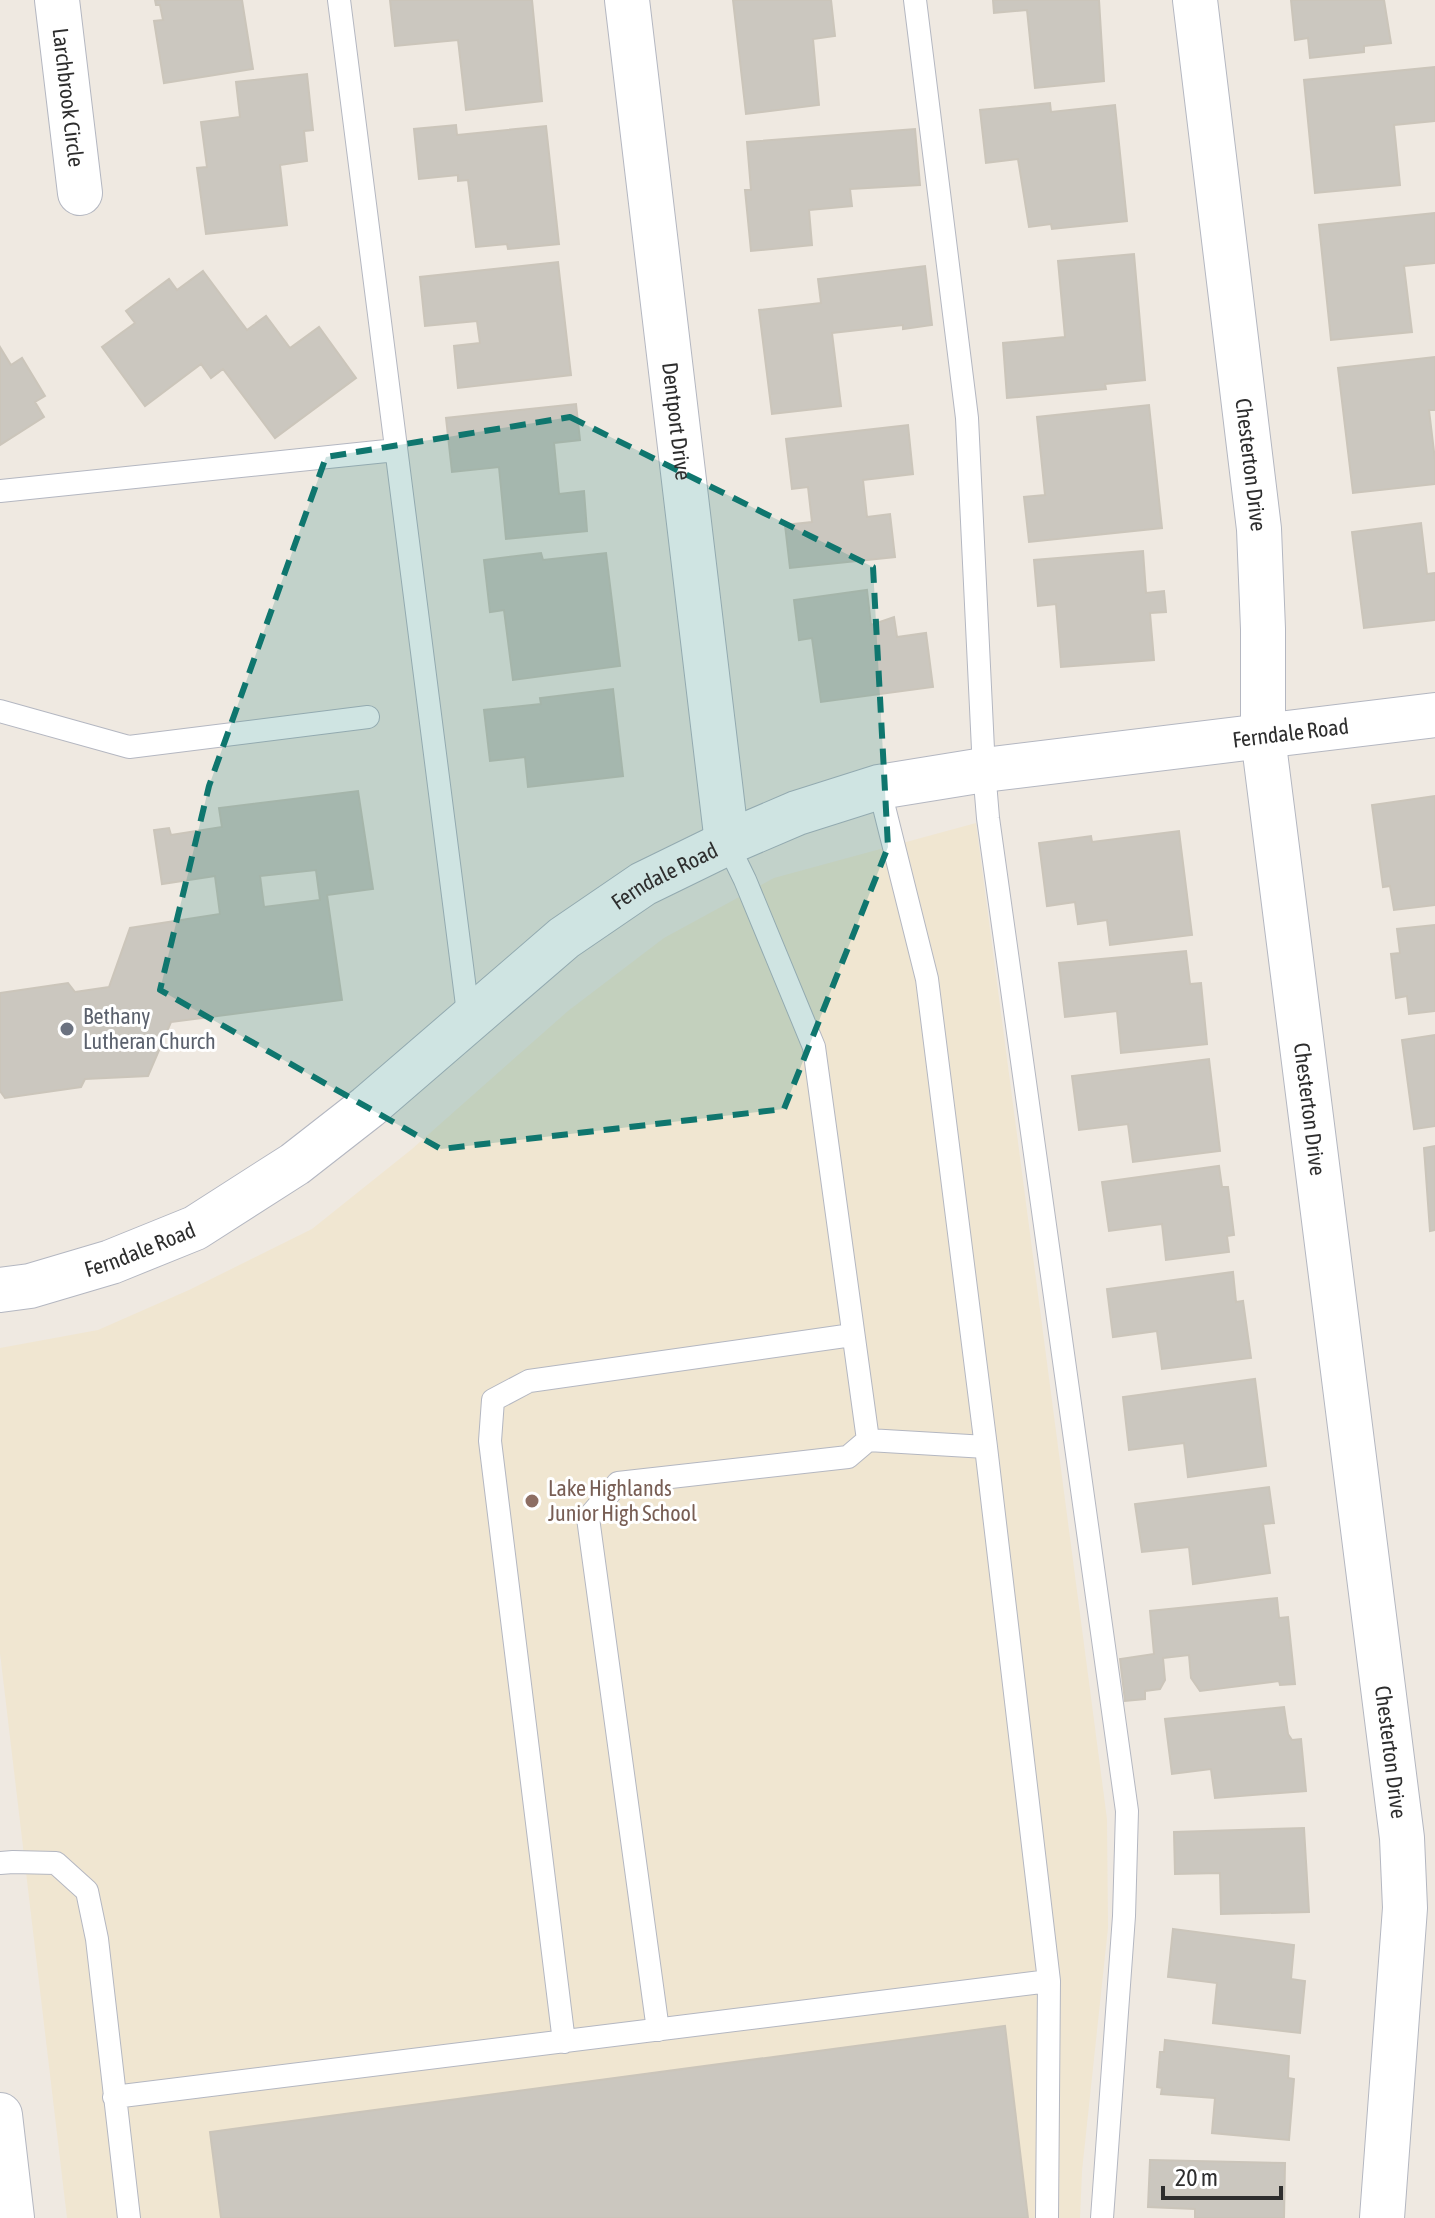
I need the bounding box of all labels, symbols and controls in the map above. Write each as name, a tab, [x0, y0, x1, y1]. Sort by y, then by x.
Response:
street label: Larchbrook Circle	[47, 26, 90, 168]
street label: Dentport Drive	[657, 361, 697, 481]
street label: Chesterton Drive	[1230, 397, 1272, 533]
street label: Ferndale Road	[1231, 713, 1350, 753]
street label: Ferndale Road	[606, 837, 722, 915]
place label: Bethany Lutheran Church	[83, 1003, 216, 1054]
marker: Bethany Lutheran Church	[58, 1020, 76, 1038]
street label: Chesterton Drive	[1289, 1041, 1331, 1177]
street label: Ferndale Road	[81, 1216, 199, 1282]
place label: Lake Highlands Junior High School	[548, 1475, 697, 1526]
marker: Lake Highlands Junior High School	[523, 1492, 541, 1510]
street label: Chesterton Drive	[1370, 1684, 1412, 1820]
scale bar	[1163, 2150, 1281, 2200]
text: 20 m	[1175, 2164, 1218, 2191]

